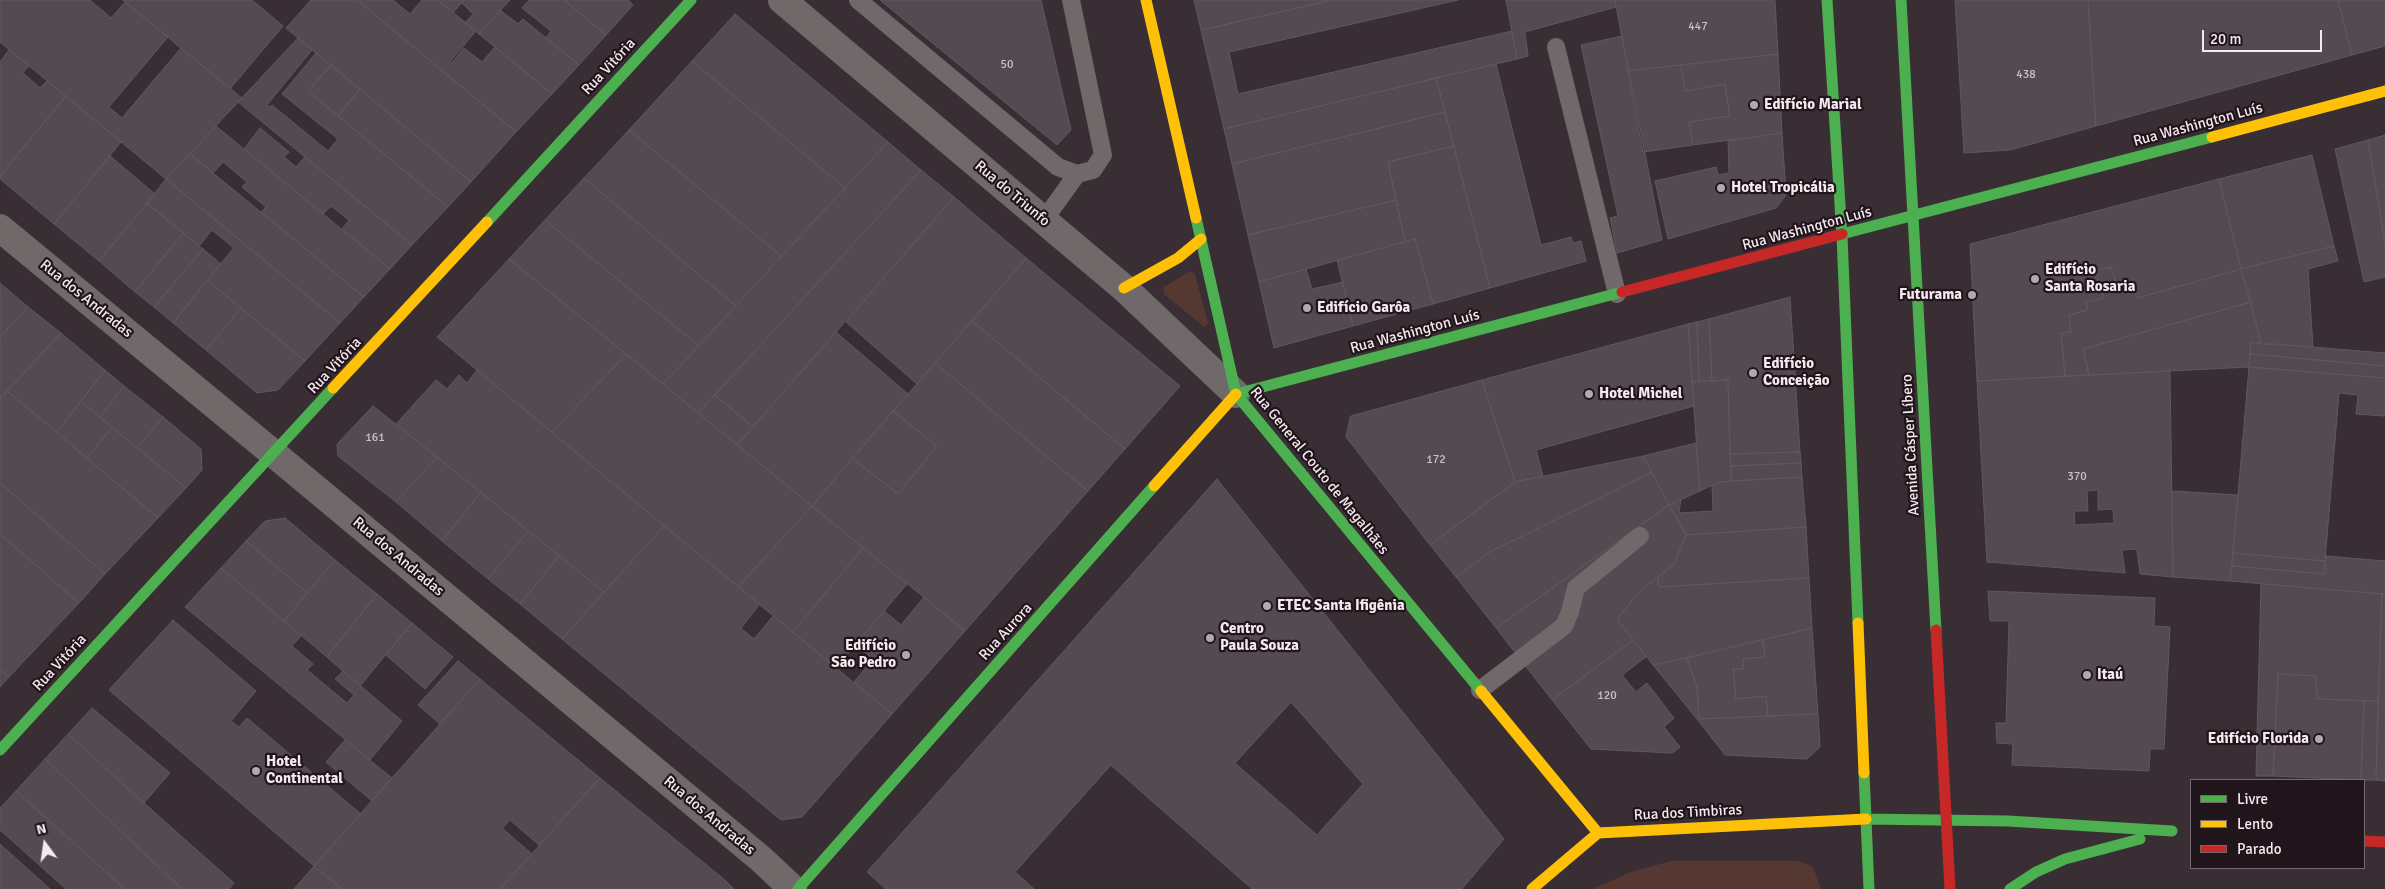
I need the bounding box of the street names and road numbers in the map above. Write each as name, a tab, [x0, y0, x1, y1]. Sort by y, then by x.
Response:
street label: Rua Vitória	[578, 35, 640, 99]
street label: Rua Washington Luís	[2131, 99, 2265, 151]
street label: Rua do Triunfo	[971, 157, 1053, 231]
street label: Rua Washington Luís	[1740, 203, 1874, 255]
street label: Rua dos Andradas	[36, 256, 136, 342]
street label: Rua Washington Luís	[1348, 306, 1482, 358]
street label: Rua Vitória	[304, 334, 366, 398]
street label: Avenida Cásper Líbero	[1898, 374, 1924, 516]
street label: Rua General Couto de Magalhães	[1246, 383, 1392, 559]
street label: Rua dos Andradas	[349, 514, 447, 600]
street label: Rua Aurora	[976, 600, 1036, 664]
street label: Rua Vitória	[29, 631, 91, 695]
street label: Rua dos Andradas	[660, 773, 758, 859]
street label: Rua dos Timbiras	[1633, 801, 1743, 825]

